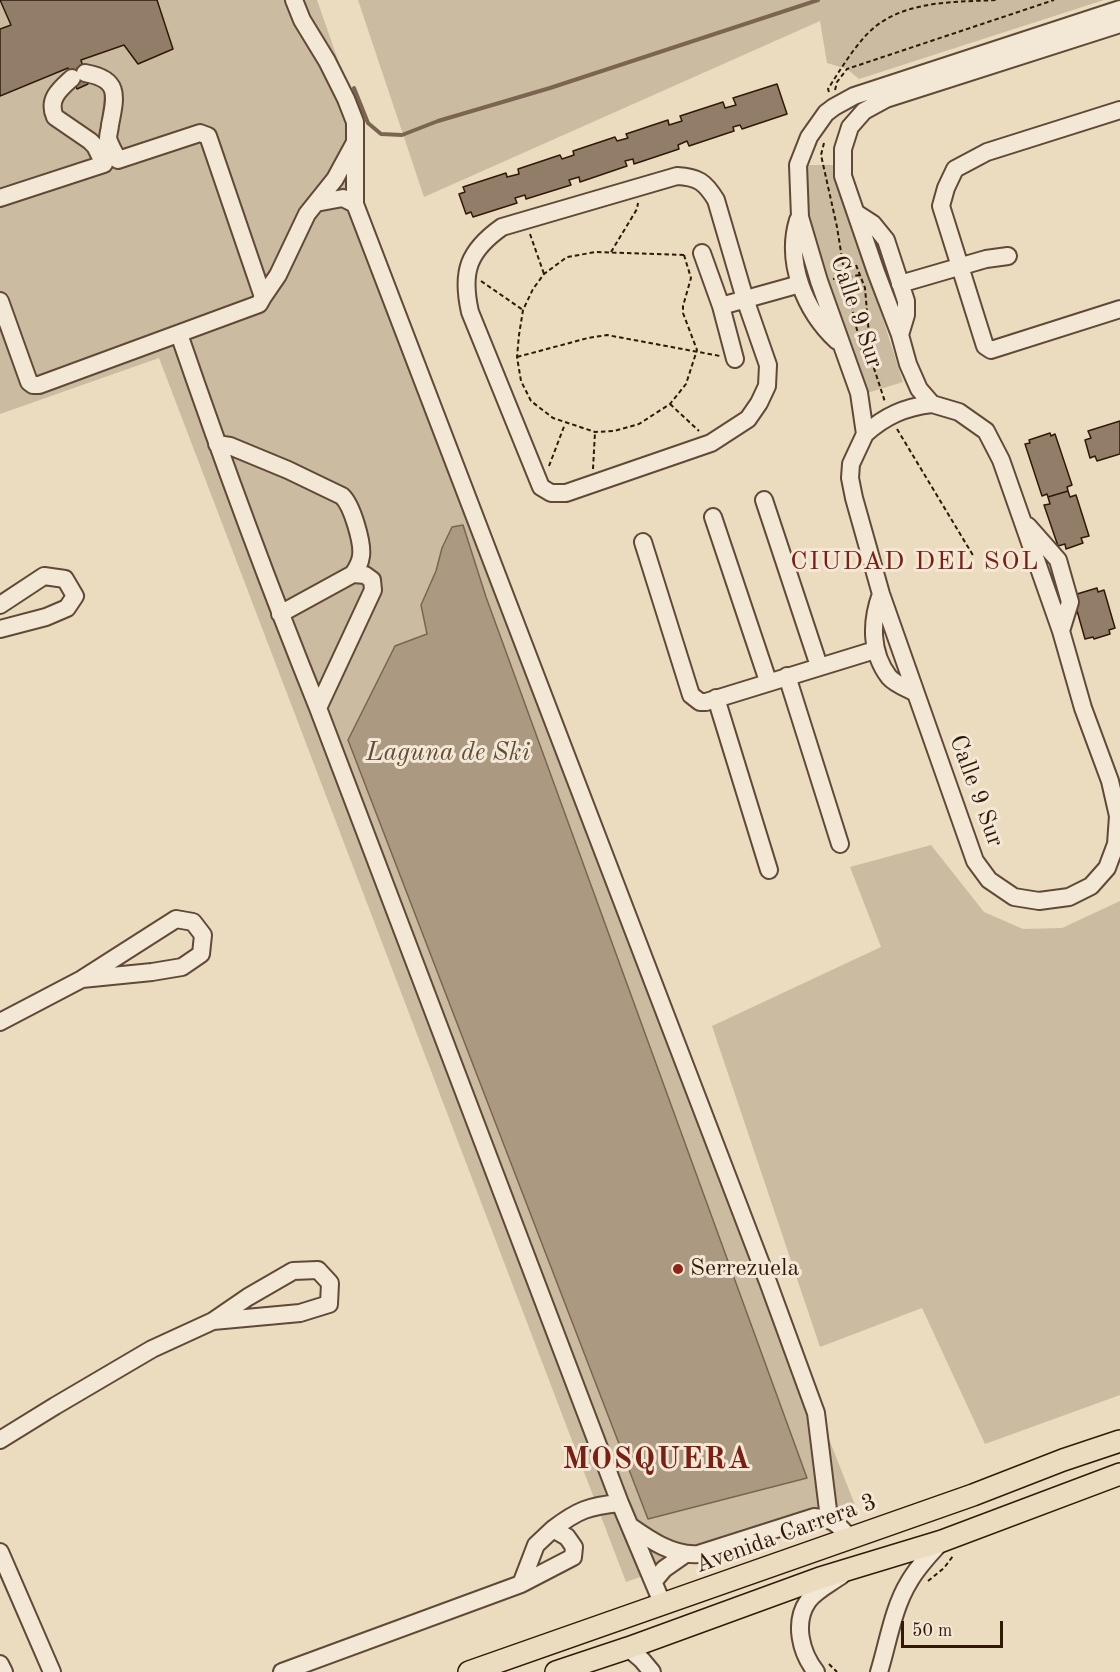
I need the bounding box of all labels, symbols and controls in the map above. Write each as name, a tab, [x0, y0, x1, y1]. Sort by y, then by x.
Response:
street label: Calle 9 Sur	[823, 252, 889, 372]
district label: CIUDAD DEL SOL	[790, 546, 1040, 578]
street label: Calle 9 Sur	[942, 731, 1010, 851]
water label: Laguna de Ski	[366, 737, 530, 769]
place label: Serrezuela	[690, 1255, 799, 1283]
marker: Serrezuela	[671, 1262, 685, 1276]
district label: MOSQUERA	[562, 1442, 752, 1478]
street label: Avenida Carrera 3	[691, 1488, 881, 1580]
scale bar	[904, 1609, 1006, 1647]
text: 50 m	[912, 1622, 952, 1640]

